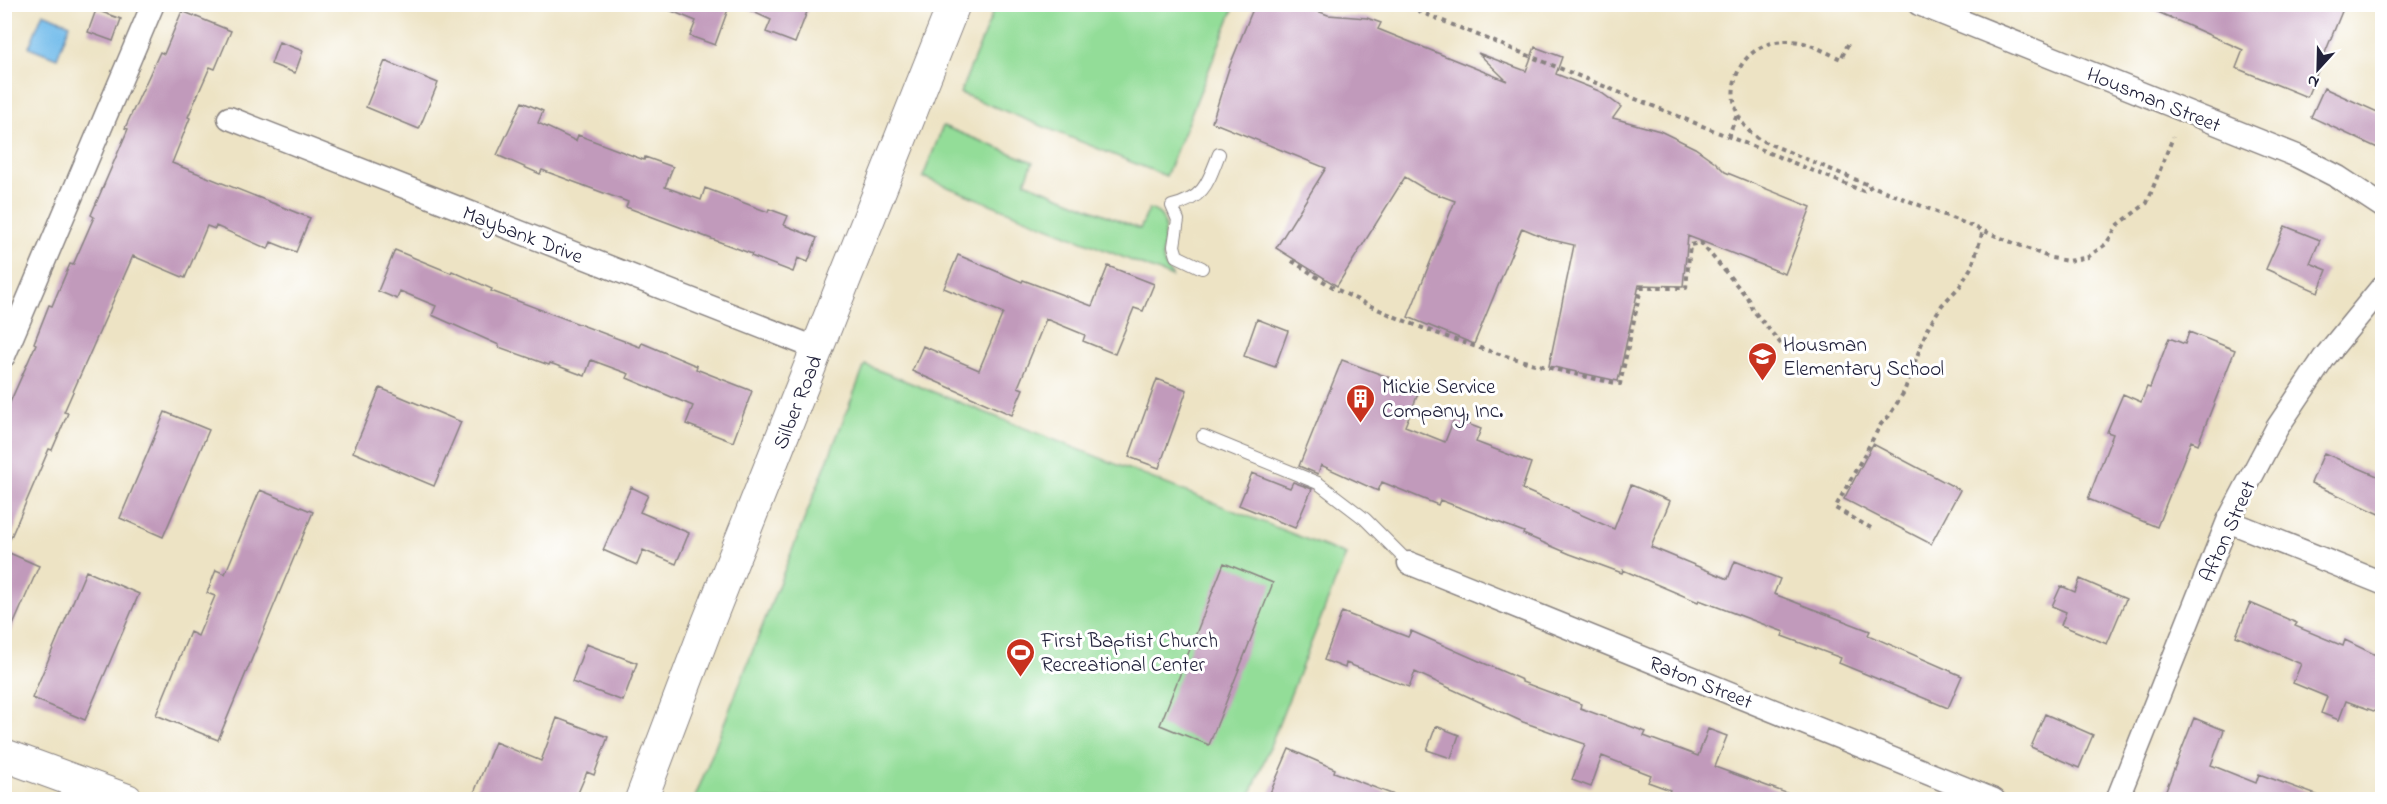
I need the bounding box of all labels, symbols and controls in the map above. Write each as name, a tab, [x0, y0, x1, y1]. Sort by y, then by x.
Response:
north arrow	[2288, 39, 2348, 99]
street label: Housman Street	[2082, 60, 2225, 141]
text: N	[2303, 68, 2323, 94]
street label: Maybank Drive	[457, 199, 587, 275]
place label: Housman Elementary School	[1783, 331, 1944, 387]
school or university icon: Housman Elementary School	[1746, 340, 1778, 382]
street label: Silber Road	[766, 351, 831, 454]
place label: Mickie Service Company, Inc.	[1382, 373, 1503, 429]
building icon: Mickie Service Company, Inc.	[1345, 382, 1377, 424]
street label: Afton Street	[2193, 476, 2265, 587]
place label: First Baptist Church Recreational Center	[1040, 627, 1218, 681]
sports icon: First Baptist Church Recreational Center	[1004, 636, 1036, 678]
street label: Raton Street	[1644, 649, 1757, 718]

